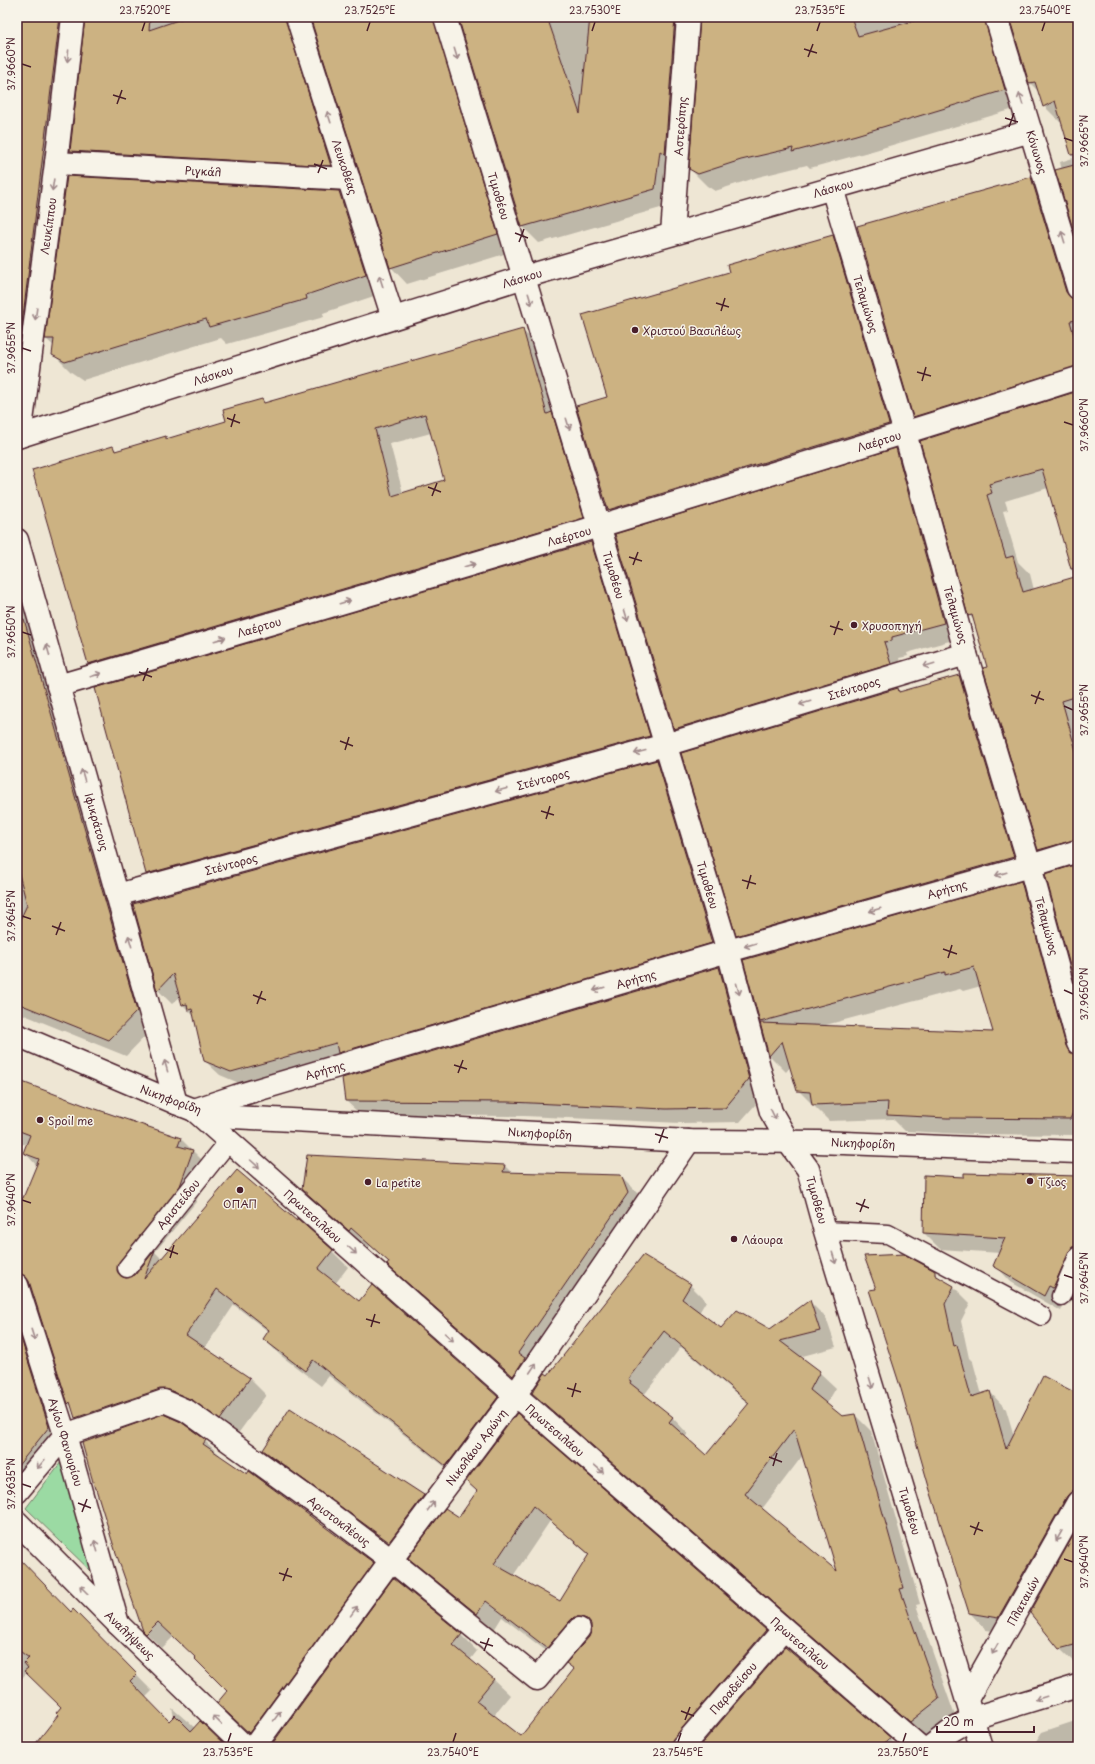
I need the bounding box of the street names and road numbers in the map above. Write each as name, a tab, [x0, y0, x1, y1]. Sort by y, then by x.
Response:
street label: Αστερόπης	[669, 95, 691, 156]
street label: Κόνωνος	[1022, 128, 1052, 176]
street label: Λευκοθέας	[328, 137, 362, 197]
street label: Ριγκάλ	[184, 162, 222, 180]
street label: Τιμοθέου	[484, 170, 514, 222]
street label: Λάσκου	[811, 174, 855, 202]
street label: Λευκίππου	[36, 196, 60, 256]
street label: Λάσκου	[500, 264, 544, 292]
street label: Τελαμώνος	[849, 273, 883, 336]
street label: Λάσκου	[191, 361, 235, 389]
street label: Λαέρτου	[855, 426, 903, 456]
street label: Λαέρτου	[545, 522, 593, 550]
street label: Τιμοθέου	[599, 549, 629, 601]
street label: Τελαμώνος	[940, 584, 973, 647]
street label: Λαέρτου	[235, 613, 283, 641]
street label: Στέντορος	[826, 672, 883, 704]
street label: Στέντορος	[515, 764, 571, 794]
street label: Ιφικράτους	[81, 791, 114, 853]
street label: Στέντορος	[203, 849, 259, 879]
street label: Τιμοθέου	[693, 859, 723, 911]
street label: Αρήτης	[925, 875, 969, 903]
street label: Τελαμώνος	[1031, 895, 1063, 958]
street label: Αρήτης	[614, 965, 658, 993]
street label: Αρήτης	[303, 1056, 347, 1084]
street label: Νικηφορίδη	[138, 1080, 204, 1118]
street label: Νικηφορίδη	[507, 1123, 573, 1143]
street label: Νικηφορίδη	[831, 1133, 895, 1153]
street label: Τιμοθέου	[802, 1174, 832, 1226]
street label: Αριστείδου	[152, 1175, 204, 1233]
street label: Πρωτεσιλάου	[280, 1185, 346, 1247]
street label: Αγίου Φανουρίου	[44, 1396, 88, 1488]
street label: Πρωτεσιλάου	[522, 1400, 588, 1460]
street label: Νικολάου Αρώνη	[441, 1405, 511, 1489]
street label: Τιμοθέου	[895, 1485, 925, 1537]
street label: Αριστοκλέους	[304, 1492, 374, 1551]
street label: Πλαταιών	[1002, 1573, 1044, 1629]
street label: Αναλήψεως	[101, 1607, 159, 1663]
street label: Πρωτεσιλάου	[767, 1613, 833, 1673]
street label: Παραδείσου	[705, 1658, 761, 1718]

